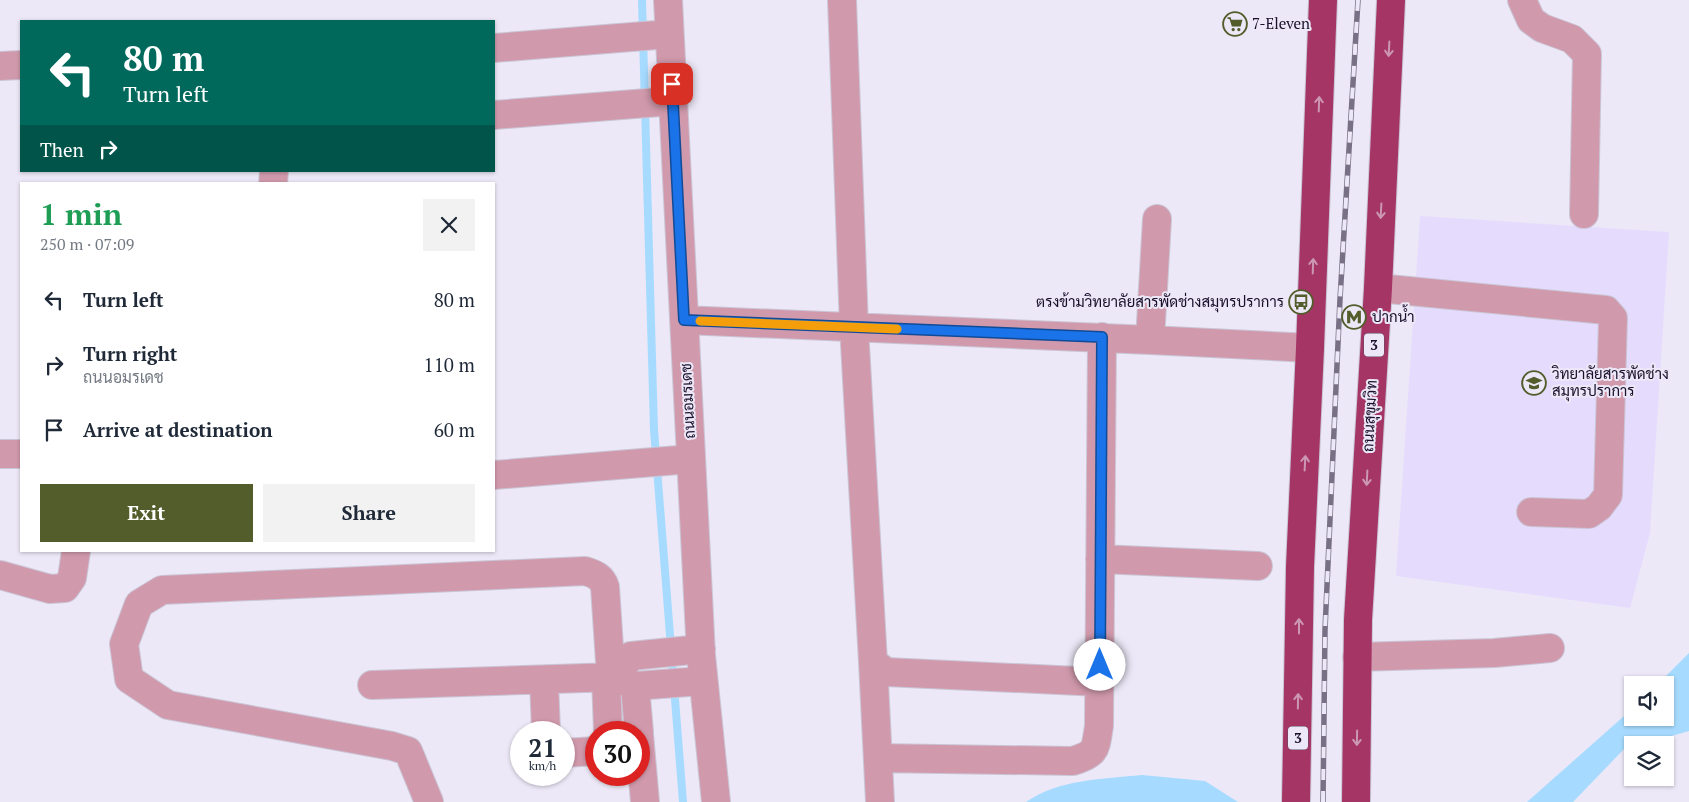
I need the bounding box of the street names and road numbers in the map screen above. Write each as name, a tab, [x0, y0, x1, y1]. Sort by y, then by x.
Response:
road number: 3	[1364, 334, 1384, 356]
street label: ถนนอมรเดช	[675, 363, 699, 439]
street label: ถนนสุขุมวิท	[1357, 379, 1383, 453]
road number: 3	[1288, 726, 1308, 750]

